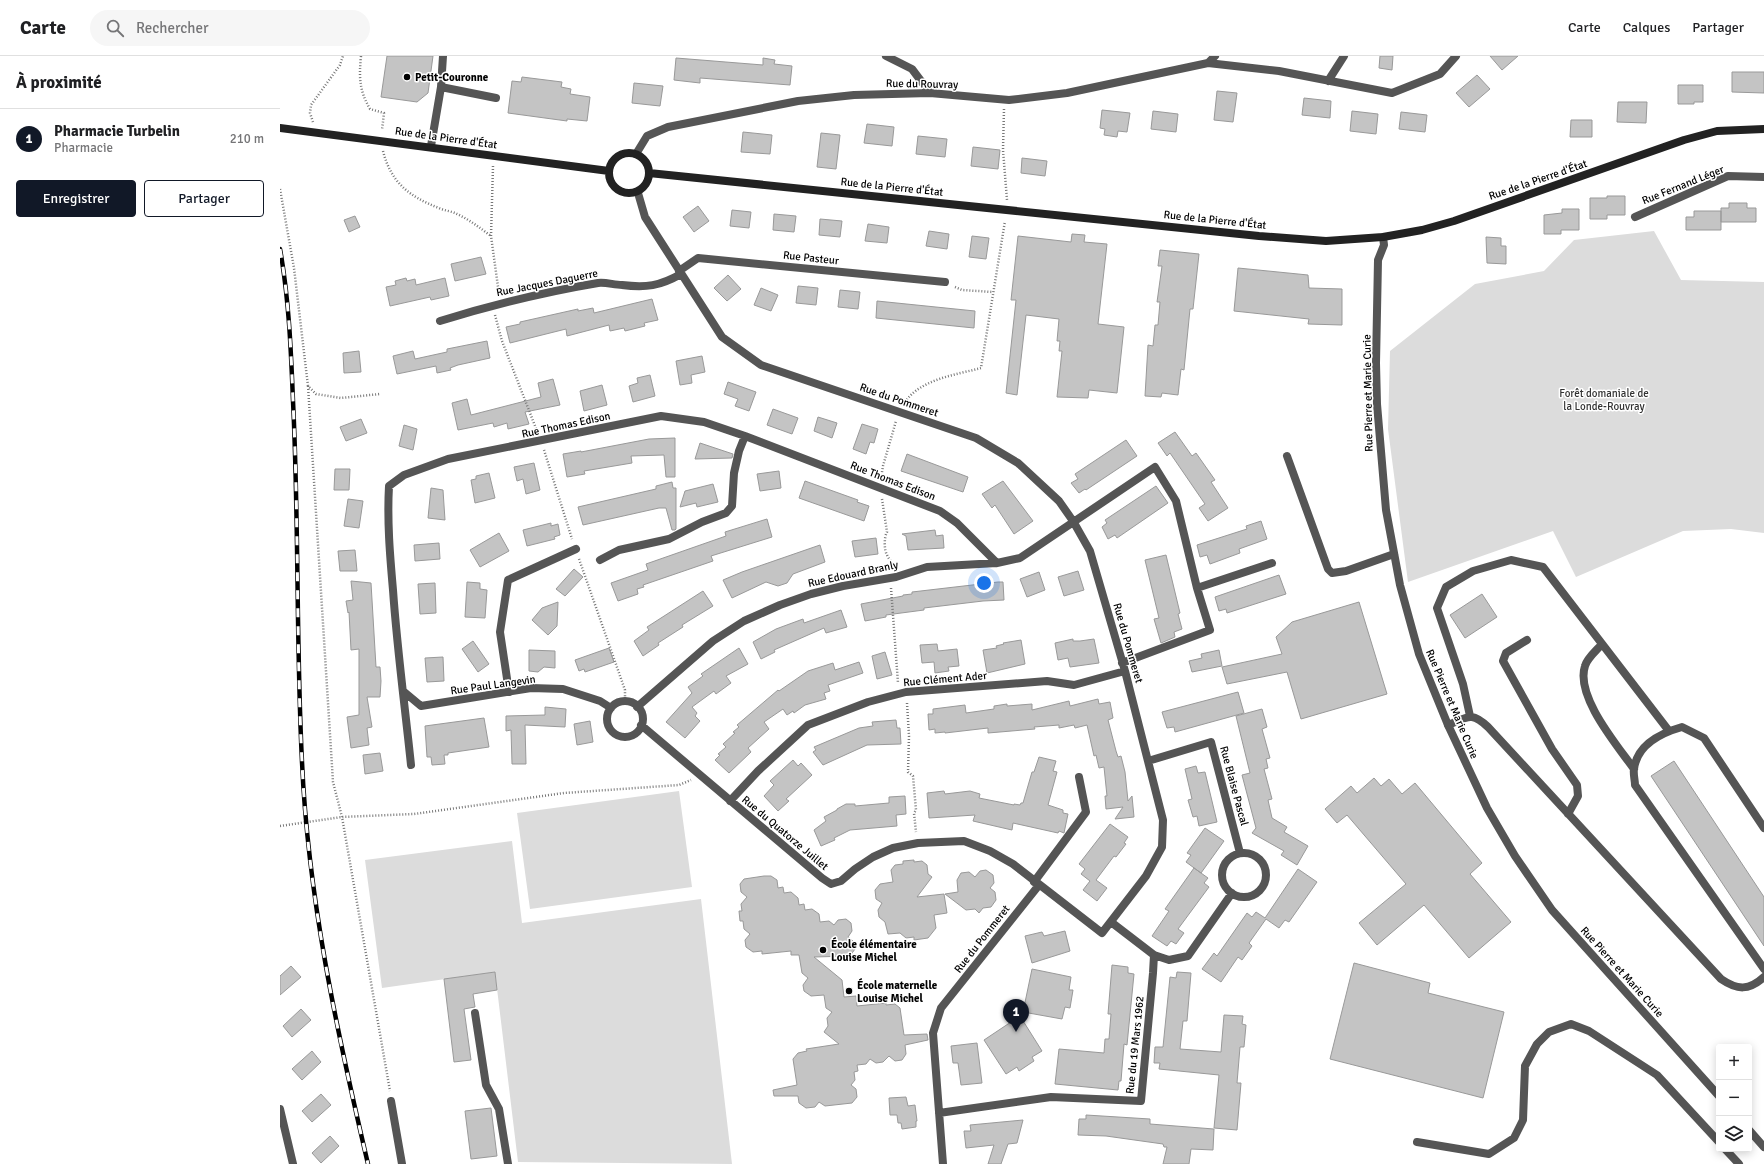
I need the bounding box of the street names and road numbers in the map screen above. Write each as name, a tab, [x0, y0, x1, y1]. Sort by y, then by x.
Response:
street label: Rue du Rouvray	[886, 77, 959, 91]
street label: Rue de la Pierre d'État	[394, 123, 498, 152]
street label: Rue de la Pierre d'État	[1487, 156, 1589, 203]
street label: Rue Fernand Léger	[1640, 163, 1726, 207]
street label: Rue de la Pierre d'État	[840, 174, 944, 199]
street label: Rue de la Pierre d'État	[1163, 207, 1267, 232]
street label: Rue Pasteur	[782, 249, 840, 267]
street label: Rue Jacques Daguerre	[495, 267, 599, 299]
street label: Rue Pierre et Marie Curie	[1360, 334, 1376, 452]
street label: Rue du Pommeret	[858, 380, 940, 420]
street label: Rue Thomas Edison	[520, 409, 612, 441]
street label: Rue Thomas Edison	[848, 459, 938, 503]
street label: Rue Edouard Branly	[807, 558, 900, 590]
street label: Rue du Pommeret	[1110, 602, 1146, 685]
street label: Rue Pierre et Marie Curie	[1423, 647, 1481, 761]
street label: Rue Clément Ader	[903, 669, 987, 689]
street label: Rue Paul Langevin	[450, 673, 536, 697]
street label: Rue Blaise Pascal	[1217, 745, 1251, 827]
street label: Rue du Quatorze Juillet	[739, 793, 831, 873]
street label: Rue du Pommeret	[951, 902, 1013, 975]
street label: Rue Pierre et Marie Curie	[1578, 924, 1666, 1020]
street label: Rue du 19 Mars 1962	[1123, 995, 1147, 1095]

